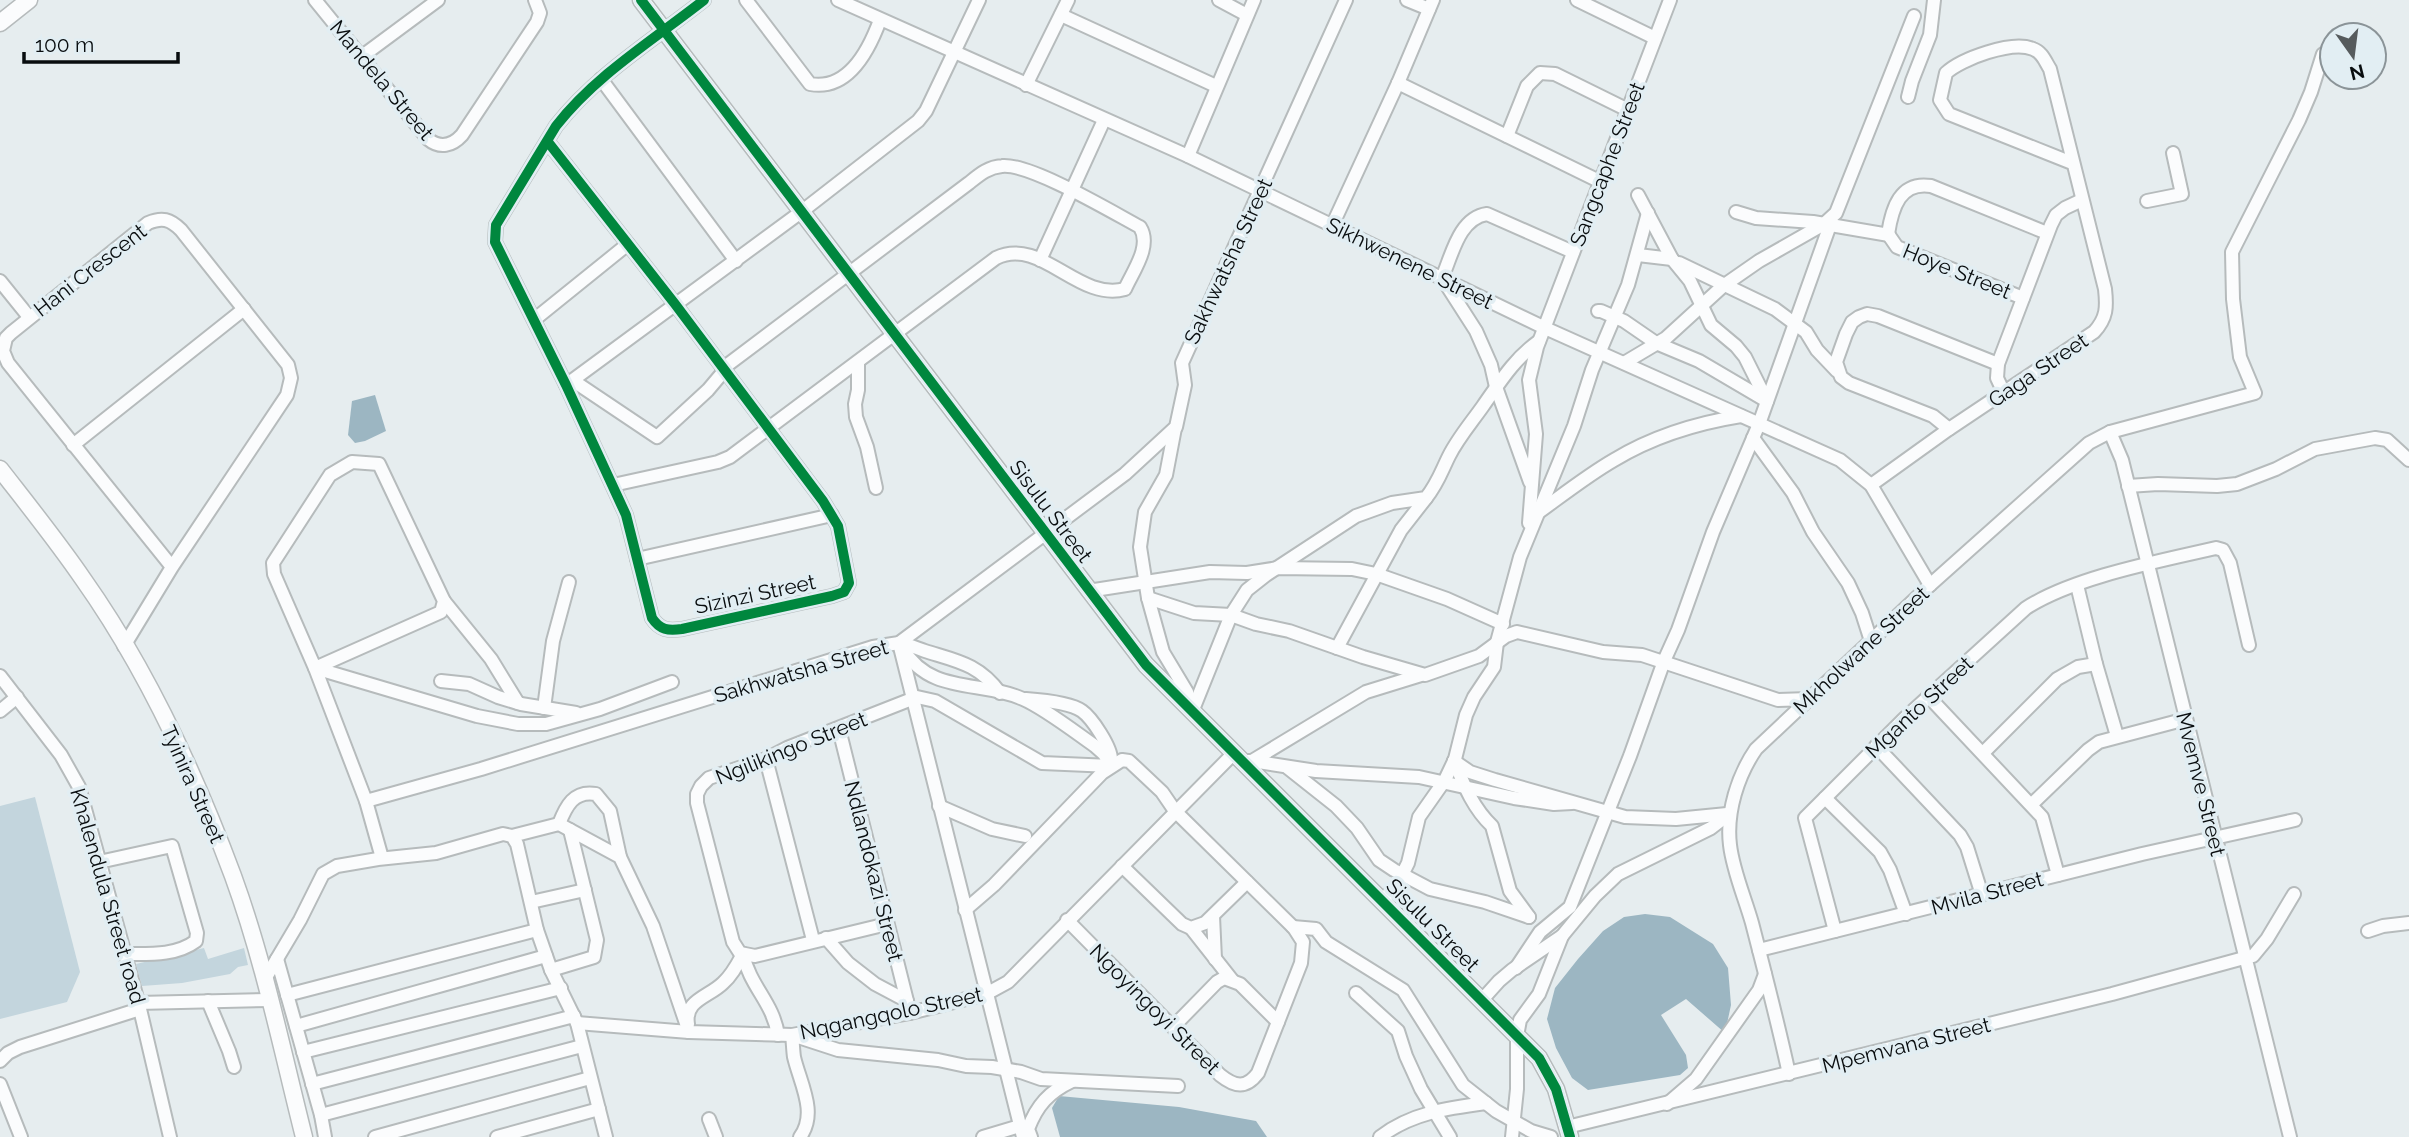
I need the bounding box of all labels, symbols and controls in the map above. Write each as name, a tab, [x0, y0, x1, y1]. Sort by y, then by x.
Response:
street label: Mandela Street	[325, 15, 439, 145]
scale bar	[24, 21, 178, 65]
north arrow	[2318, 21, 2388, 91]
text: 100 m	[35, 32, 94, 57]
text: N	[2347, 60, 2367, 85]
street label: Sangcaphe Street	[1564, 79, 1650, 249]
street label: Sakhwatsha Street	[1179, 174, 1277, 348]
street label: Sikhwenene Street	[1323, 212, 1497, 314]
street label: Hani Crescent	[29, 218, 151, 322]
street label: Hoye Street	[1899, 238, 2015, 304]
street label: Gaga Street	[1984, 328, 2092, 412]
street label: Sisulu Street	[1004, 455, 1098, 567]
street label: Sizinzi Street	[692, 569, 818, 619]
street label: Mkholwane Street	[1788, 581, 1934, 719]
street label: Sakhwatsha Street	[711, 634, 891, 708]
street label: Mganto Street	[1860, 651, 1978, 763]
street label: Ngilikingo Street	[712, 706, 870, 790]
street label: Mvemve Street	[2171, 709, 2231, 859]
street label: Tyinira Street	[156, 721, 230, 847]
street label: Ndlandokazi Street	[839, 778, 909, 964]
street label: Khalendula Street road	[65, 785, 151, 1007]
street label: Mvila Street	[1928, 866, 2046, 920]
street label: Sisulu Street	[1381, 873, 1485, 977]
street label: Ngoyingoyi Street	[1085, 939, 1225, 1079]
street label: Nqgangqolo Street	[797, 981, 985, 1045]
street label: Mpemvana Street	[1819, 1012, 1993, 1078]

